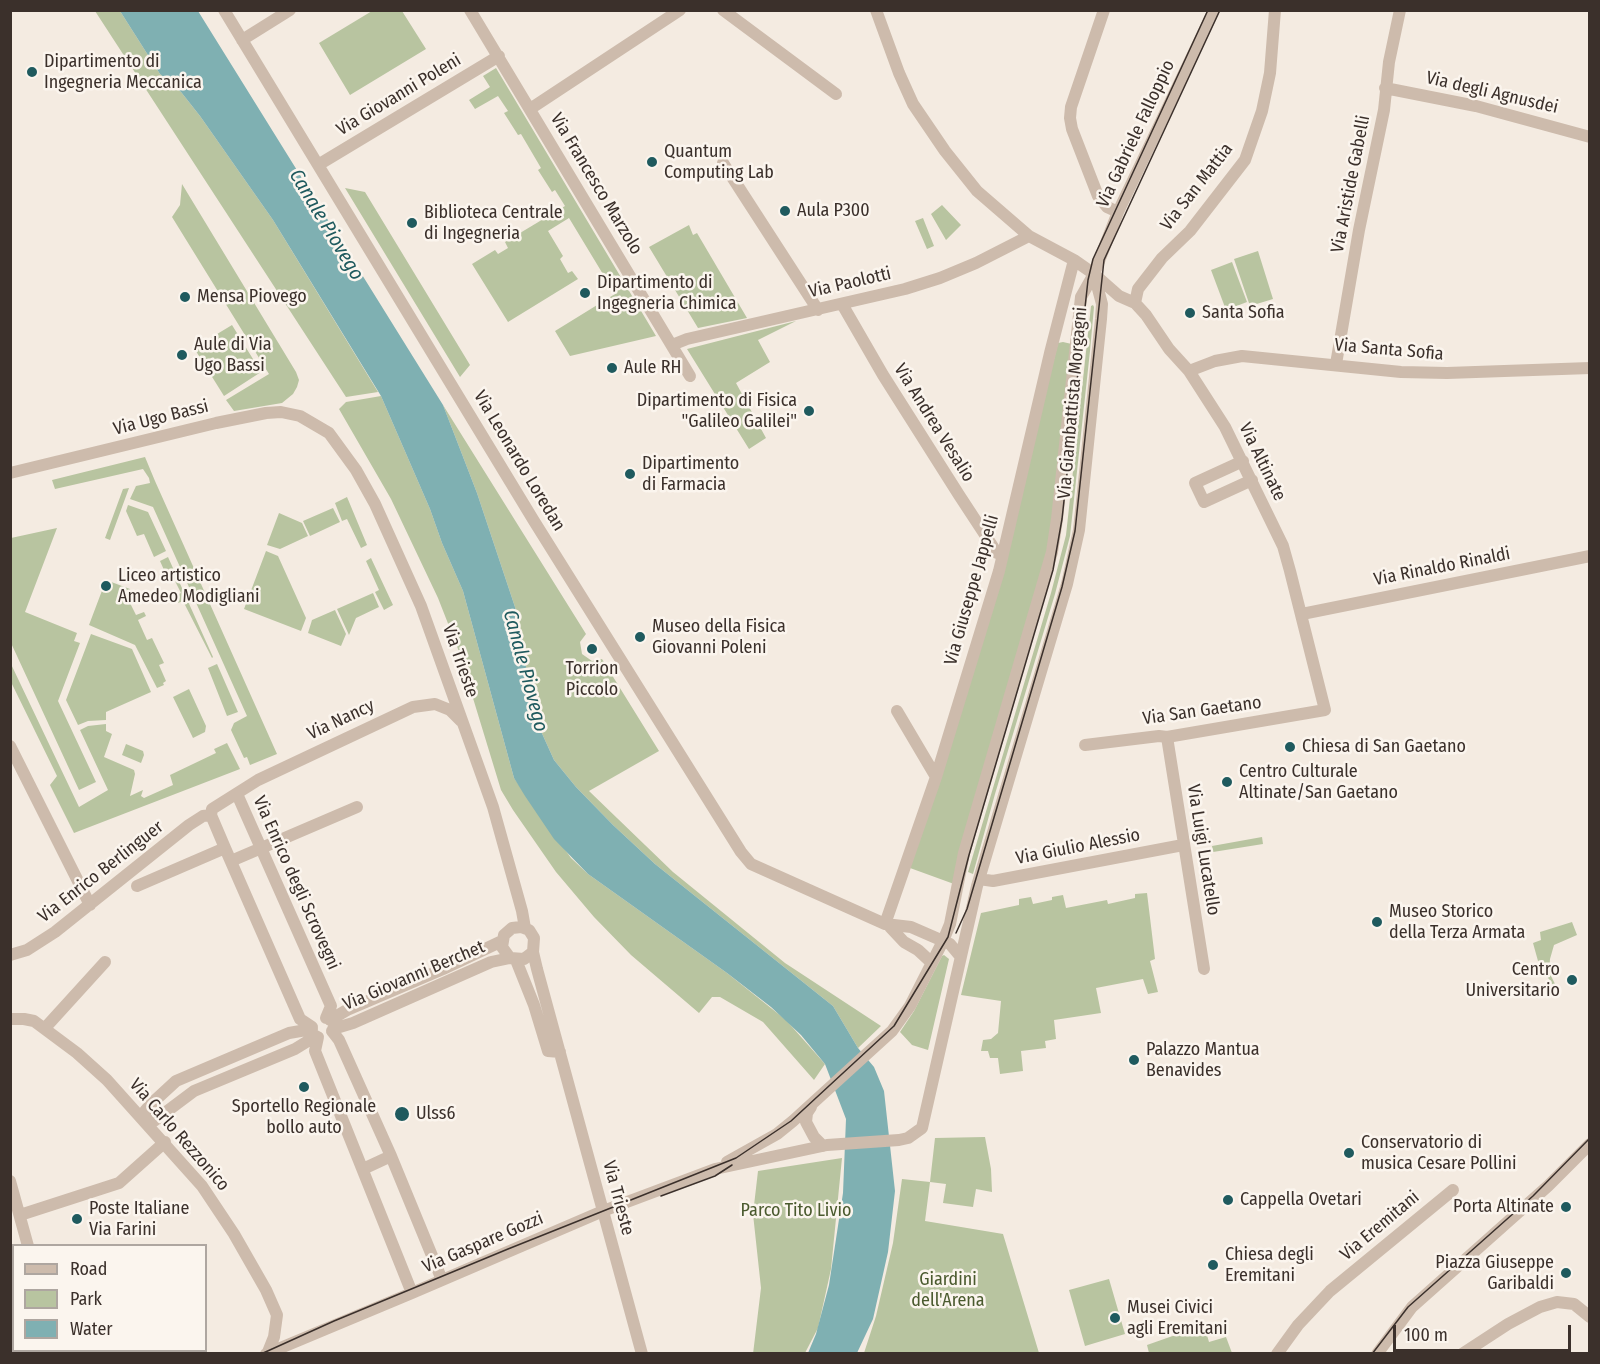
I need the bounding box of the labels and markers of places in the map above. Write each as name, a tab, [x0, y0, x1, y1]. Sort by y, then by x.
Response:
place label: Dipartimento di Ingegneria Meccanica	[44, 51, 202, 94]
marker: Dipartimento di Ingegneria Meccanica	[25, 65, 39, 79]
place label: Quantum Computing Lab	[664, 141, 774, 184]
marker: Quantum Computing Lab	[645, 155, 659, 169]
place label: Aula P300	[797, 200, 870, 222]
place label: Biblioteca Centrale di Ingegneria	[424, 202, 563, 244]
marker: Aula P300	[778, 204, 792, 218]
marker: Biblioteca Centrale di Ingegneria	[405, 216, 419, 230]
place label: Dipartimento di Ingegneria Chimica	[597, 272, 737, 314]
place label: Mensa Piovego	[197, 286, 307, 308]
marker: Dipartimento di Ingegneria Chimica	[578, 286, 592, 300]
marker: Mensa Piovego	[178, 290, 192, 304]
place label: Santa Sofia	[1202, 302, 1285, 324]
marker: Santa Sofia	[1183, 306, 1197, 320]
place label: Aule di Via Ugo Bassi	[194, 334, 272, 376]
marker: Aule di Via Ugo Bassi	[175, 348, 189, 362]
place label: Aule RH	[624, 357, 681, 379]
marker: Aule RH	[605, 361, 619, 375]
place label: Dipartimento di Fisica "Galileo Galilei"	[637, 390, 797, 432]
marker: Dipartimento di Fisica "Galileo Galilei"	[802, 404, 816, 418]
place label: Dipartimento di Farmacia	[642, 453, 739, 496]
marker: Dipartimento di Farmacia	[623, 467, 637, 481]
place label: Liceo artistico Amedeo Modigliani	[118, 565, 259, 608]
marker: Liceo artistico Amedeo Modigliani	[99, 579, 113, 593]
place label: Museo della Fisica Giovanni Poleni	[652, 616, 786, 658]
marker: Museo della Fisica Giovanni Poleni	[633, 630, 647, 644]
marker: Torrion Piccolo	[585, 642, 599, 656]
place label: Torrion Piccolo	[566, 658, 618, 700]
place label: Chiesa di San Gaetano	[1302, 736, 1466, 758]
marker: Chiesa di San Gaetano	[1283, 740, 1297, 754]
place label: Centro Culturale Altinate/San Gaetano	[1239, 761, 1398, 804]
marker: Centro Culturale Altinate/San Gaetano	[1220, 775, 1234, 789]
place label: Museo Storico della Terza Armata	[1389, 901, 1525, 944]
marker: Museo Storico della Terza Armata	[1370, 915, 1384, 929]
place label: Centro Universitario	[1465, 959, 1560, 1002]
marker: Centro Universitario	[1565, 973, 1579, 987]
place label: Palazzo Mantua Benavides	[1146, 1039, 1260, 1082]
marker: Palazzo Mantua Benavides	[1127, 1053, 1141, 1067]
marker: Sportello Regionale bollo auto	[297, 1080, 311, 1094]
place label: Sportello Regionale bollo auto	[232, 1096, 376, 1138]
place label: Ulss6	[416, 1103, 455, 1125]
marker: Ulss6	[393, 1105, 411, 1123]
place label: Conservatorio di musica Cesare Pollini	[1361, 1132, 1516, 1174]
marker: Conservatorio di musica Cesare Pollini	[1342, 1146, 1356, 1160]
place label: Cappella Ovetari	[1240, 1189, 1362, 1211]
marker: Cappella Ovetari	[1221, 1193, 1235, 1207]
place label: Porta Altinate	[1453, 1196, 1554, 1218]
place label: Poste Italiane Via Farini	[89, 1198, 189, 1240]
marker: Porta Altinate	[1559, 1200, 1573, 1214]
marker: Poste Italiane Via Farini	[70, 1212, 84, 1226]
place label: Chiesa degli Eremitani	[1225, 1244, 1314, 1286]
place label: Piazza Giuseppe Garibaldi	[1435, 1252, 1554, 1294]
marker: Chiesa degli Eremitani	[1206, 1258, 1220, 1272]
marker: Piazza Giuseppe Garibaldi	[1559, 1266, 1573, 1280]
place label: Musei Civici agli Eremitani	[1127, 1297, 1228, 1340]
marker: Musei Civici agli Eremitani	[1108, 1311, 1122, 1325]

